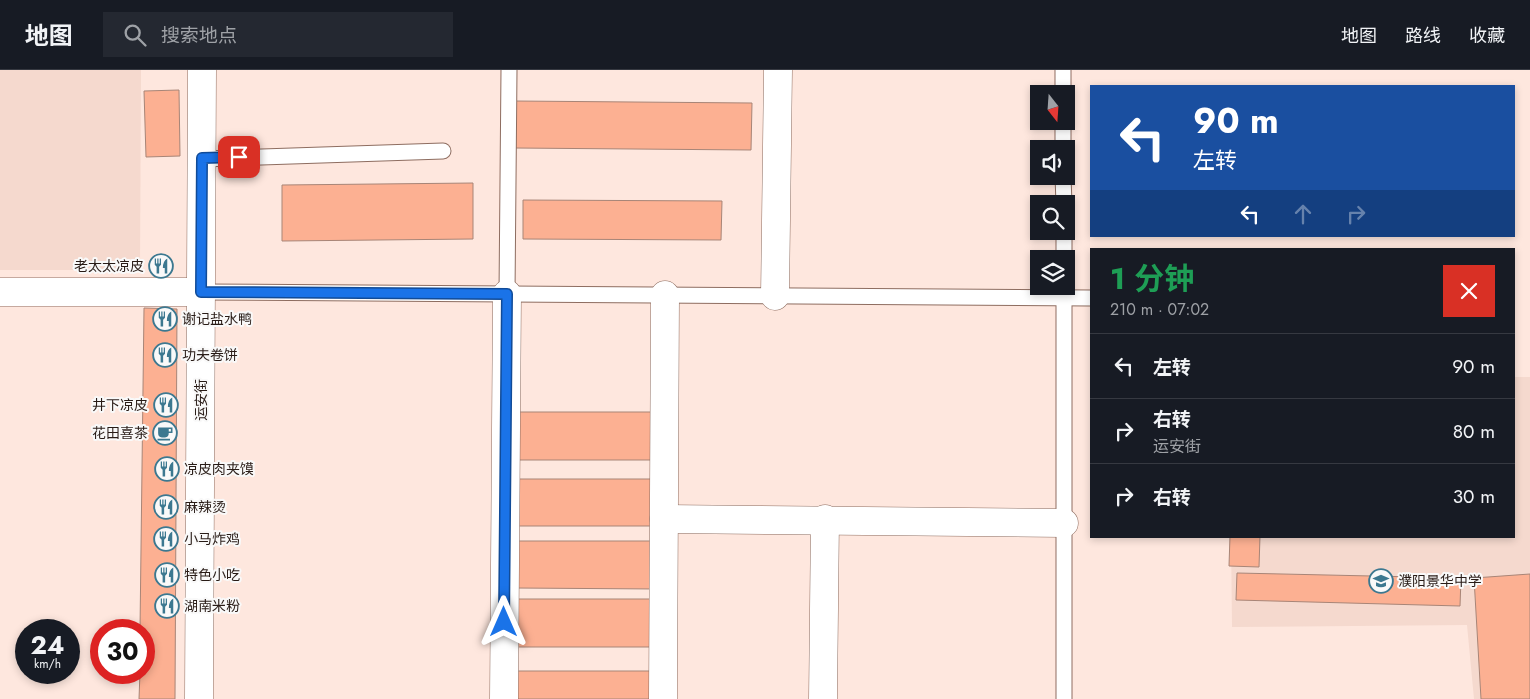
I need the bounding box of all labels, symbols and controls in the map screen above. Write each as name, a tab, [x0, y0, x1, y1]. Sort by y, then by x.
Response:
search box	[103, 12, 453, 57]
text: 地图	[25, 18, 73, 53]
icon: search	[121, 21, 149, 49]
text: 搜索地点	[161, 22, 237, 49]
text: 地图	[1341, 23, 1377, 49]
text: 路线	[1405, 23, 1441, 49]
text: 收藏	[1469, 23, 1505, 49]
north arrow	[1030, 85, 1075, 130]
map controls	[1030, 85, 1075, 295]
text: 90 m	[1193, 96, 1279, 146]
icon: left	[1110, 105, 1175, 170]
pin	[218, 136, 260, 178]
button: sound	[1030, 140, 1075, 185]
icon: arrive	[225, 143, 253, 171]
text: 左转	[1193, 144, 1237, 176]
button: search	[1030, 195, 1075, 240]
icon: left	[1236, 200, 1264, 228]
icon: ahead	[1289, 200, 1317, 228]
icon: right	[1342, 200, 1370, 228]
button: layers	[1030, 250, 1075, 295]
restaurant icon: 老太太凉皮	[148, 253, 174, 279]
place label: 老太太凉皮	[74, 256, 144, 276]
text: 1 分钟	[1110, 257, 1194, 300]
button: close	[1443, 265, 1495, 317]
text: 210 m · 07:02	[1110, 298, 1209, 321]
restaurant icon: 谢记盐水鸭	[152, 306, 178, 332]
place label: 谢记盐水鸭	[182, 309, 252, 329]
restaurant icon: 功夫卷饼	[152, 342, 178, 368]
place label: 功夫卷饼	[182, 345, 238, 365]
icon: left	[1110, 352, 1138, 380]
text: 90 m	[1452, 353, 1495, 380]
text: 左转	[1153, 354, 1191, 381]
street label: 运安街	[191, 379, 211, 421]
restaurant icon: 井下凉皮	[153, 392, 179, 418]
place label: 井下凉皮	[92, 395, 148, 415]
text: 右转	[1153, 406, 1191, 433]
icon: right	[1110, 417, 1138, 445]
text: 80 m	[1453, 418, 1495, 445]
cafe icon: 花田喜茶	[152, 420, 178, 446]
place label: 花田喜茶	[92, 423, 148, 443]
text: 运安街	[1153, 435, 1201, 458]
restaurant icon: 凉皮肉夹馍	[154, 456, 180, 482]
place label: 凉皮肉夹馍	[184, 459, 254, 479]
icon: right	[1110, 482, 1138, 510]
text: 30 m	[1453, 483, 1495, 510]
text: 右转	[1153, 484, 1191, 511]
restaurant icon: 麻辣烫	[153, 494, 179, 520]
place label: 麻辣烫	[184, 497, 226, 517]
restaurant icon: 小马炸鸡	[153, 526, 179, 552]
place label: 小马炸鸡	[184, 529, 240, 549]
restaurant icon: 特色小吃	[154, 562, 180, 588]
place label: 特色小吃	[184, 565, 240, 585]
school or university icon: 濮阳景华中学	[1368, 568, 1394, 594]
place label: 濮阳景华中学	[1398, 571, 1482, 591]
restaurant icon: 湖南米粉	[154, 593, 180, 619]
position arrow	[477, 595, 529, 647]
place label: 湖南米粉	[184, 596, 240, 616]
speed limit sign: 30	[90, 619, 155, 684]
text: 24	[31, 627, 64, 663]
text: km/h	[34, 655, 61, 673]

